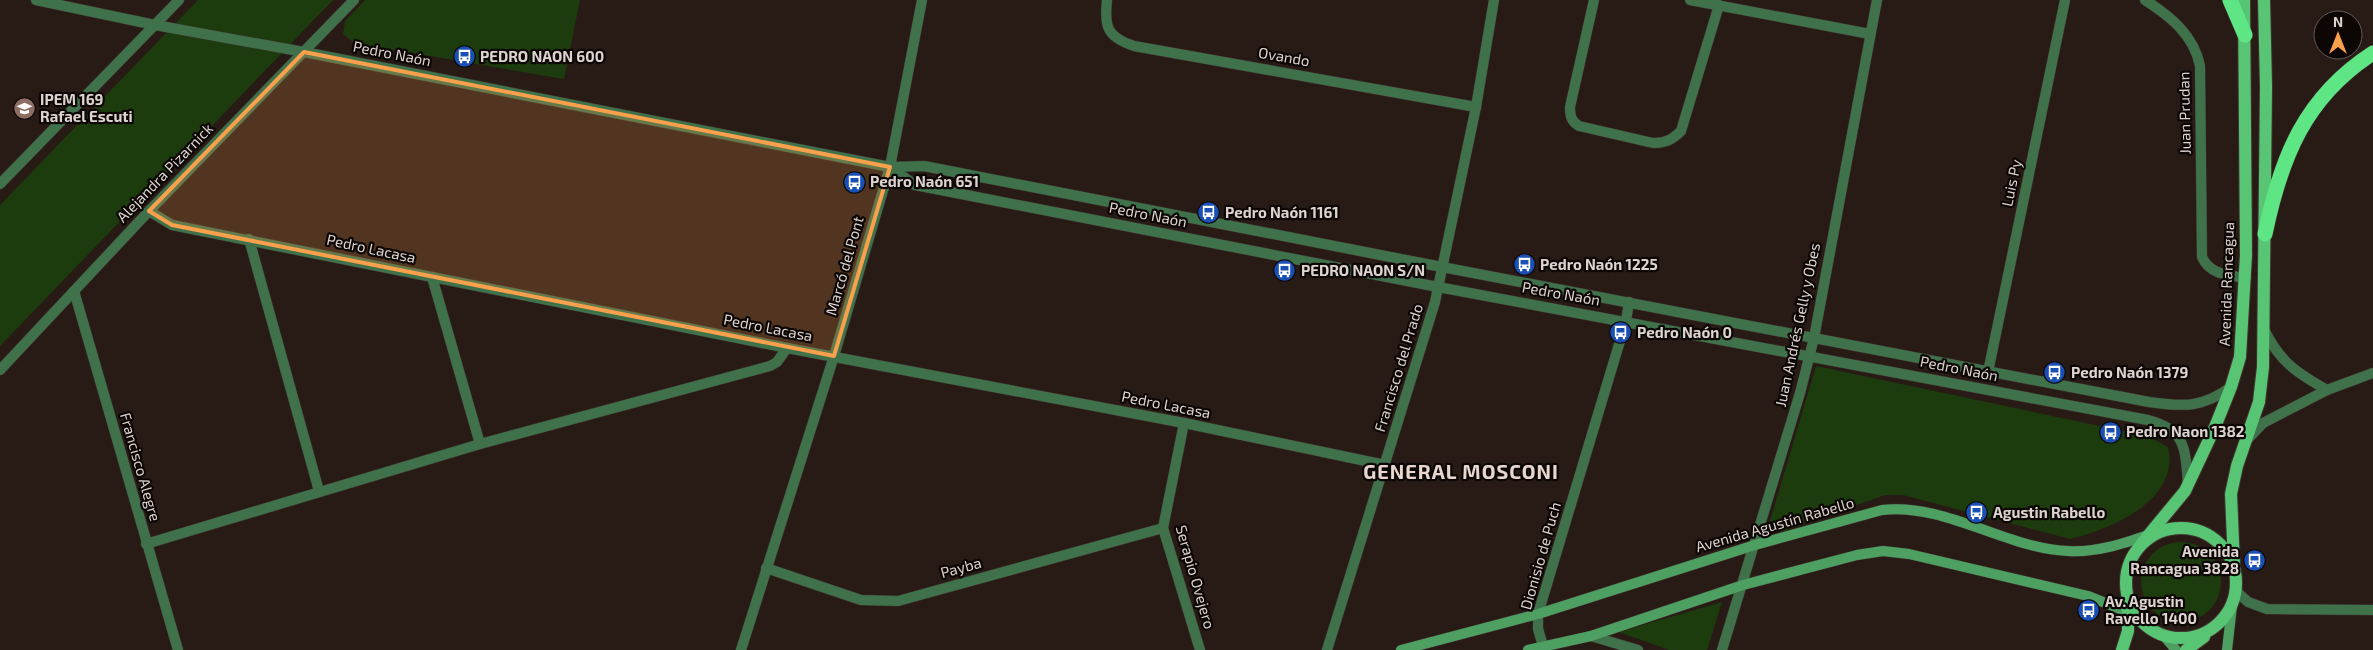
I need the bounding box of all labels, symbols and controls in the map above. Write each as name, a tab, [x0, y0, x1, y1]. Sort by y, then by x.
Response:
north arrow	[2313, 10, 2363, 60]
text: N	[2333, 13, 2343, 30]
street label: Pedro Naón	[352, 37, 433, 69]
street label: Ovando	[1257, 43, 1311, 69]
bus stop icon: PEDRO NAON 600	[452, 45, 476, 69]
place label: PEDRO NAON 600	[480, 47, 604, 65]
street label: Juan Prudan	[2174, 71, 2194, 155]
place label: IPEM 169 Rafael Escuti	[40, 90, 133, 125]
school or university icon: IPEM 169 Rafael Escuti	[12, 97, 36, 121]
street label: Alejandra Pizarnick	[112, 119, 217, 226]
street label: Luis Py	[1997, 158, 2025, 208]
bus stop icon: Pedro Naón 651	[842, 170, 866, 194]
place label: Pedro Naón 651	[870, 172, 979, 190]
street label: Pedro Naón	[1108, 198, 1189, 230]
bus stop icon: Pedro Naón 1161	[1197, 201, 1221, 225]
place label: Pedro Naón 1161	[1225, 203, 1339, 221]
street label: Marcó del Pont	[821, 214, 867, 317]
street label: Avenida Rancagua	[2215, 221, 2237, 346]
street label: Pedro Lacasa	[325, 230, 417, 266]
street label: Juan Andrés Gelly y Obes	[1771, 241, 1823, 408]
bus stop icon: Pedro Naón 1225	[1512, 253, 1536, 277]
place label: Pedro Naón 1225	[1540, 255, 1658, 273]
bus stop icon: PEDRO NAON S/N	[1273, 259, 1297, 283]
place label: PEDRO NAON S/N	[1301, 261, 1425, 279]
street label: Pedro Naón	[1521, 277, 1602, 309]
street label: Francisco del Prado	[1370, 302, 1426, 434]
street label: Pedro Lacasa	[722, 310, 814, 344]
bus stop icon: Pedro Naón 0	[1609, 321, 1633, 345]
place label: Pedro Naón 0	[1637, 323, 1732, 341]
street label: Pedro Naón	[1919, 352, 2000, 384]
bus stop icon: Pedro Naón 1379	[2043, 361, 2067, 385]
place label: Pedro Naón 1379	[2071, 363, 2188, 381]
street label: Pedro Lacasa	[1120, 387, 1212, 421]
street label: Francisco Alegre	[117, 410, 165, 523]
bus stop icon: Pedro Naon 1382	[2098, 420, 2122, 444]
place label: Pedro Naon 1382	[2126, 422, 2245, 440]
district label: GENERAL MOSCONI	[1363, 459, 1559, 483]
street label: Avenida Agustín Rabello	[1693, 493, 1856, 555]
street label: Dionisio de Puch	[1516, 500, 1564, 612]
bus stop icon: Agustin Rabello	[1965, 501, 1989, 525]
place label: Agustin Rabello	[1993, 503, 2105, 521]
street label: Serapio Ovejero	[1172, 523, 1219, 631]
place label: Avenida Rancagua 3828	[2130, 542, 2239, 577]
bus stop icon: Avenida Rancagua 3828	[2243, 549, 2267, 573]
street label: Payba	[938, 553, 983, 581]
place label: Av. Agustin Ravello 1400	[2105, 592, 2197, 627]
bus stop icon: Av. Agustin Ravello 1400	[2077, 599, 2101, 623]

